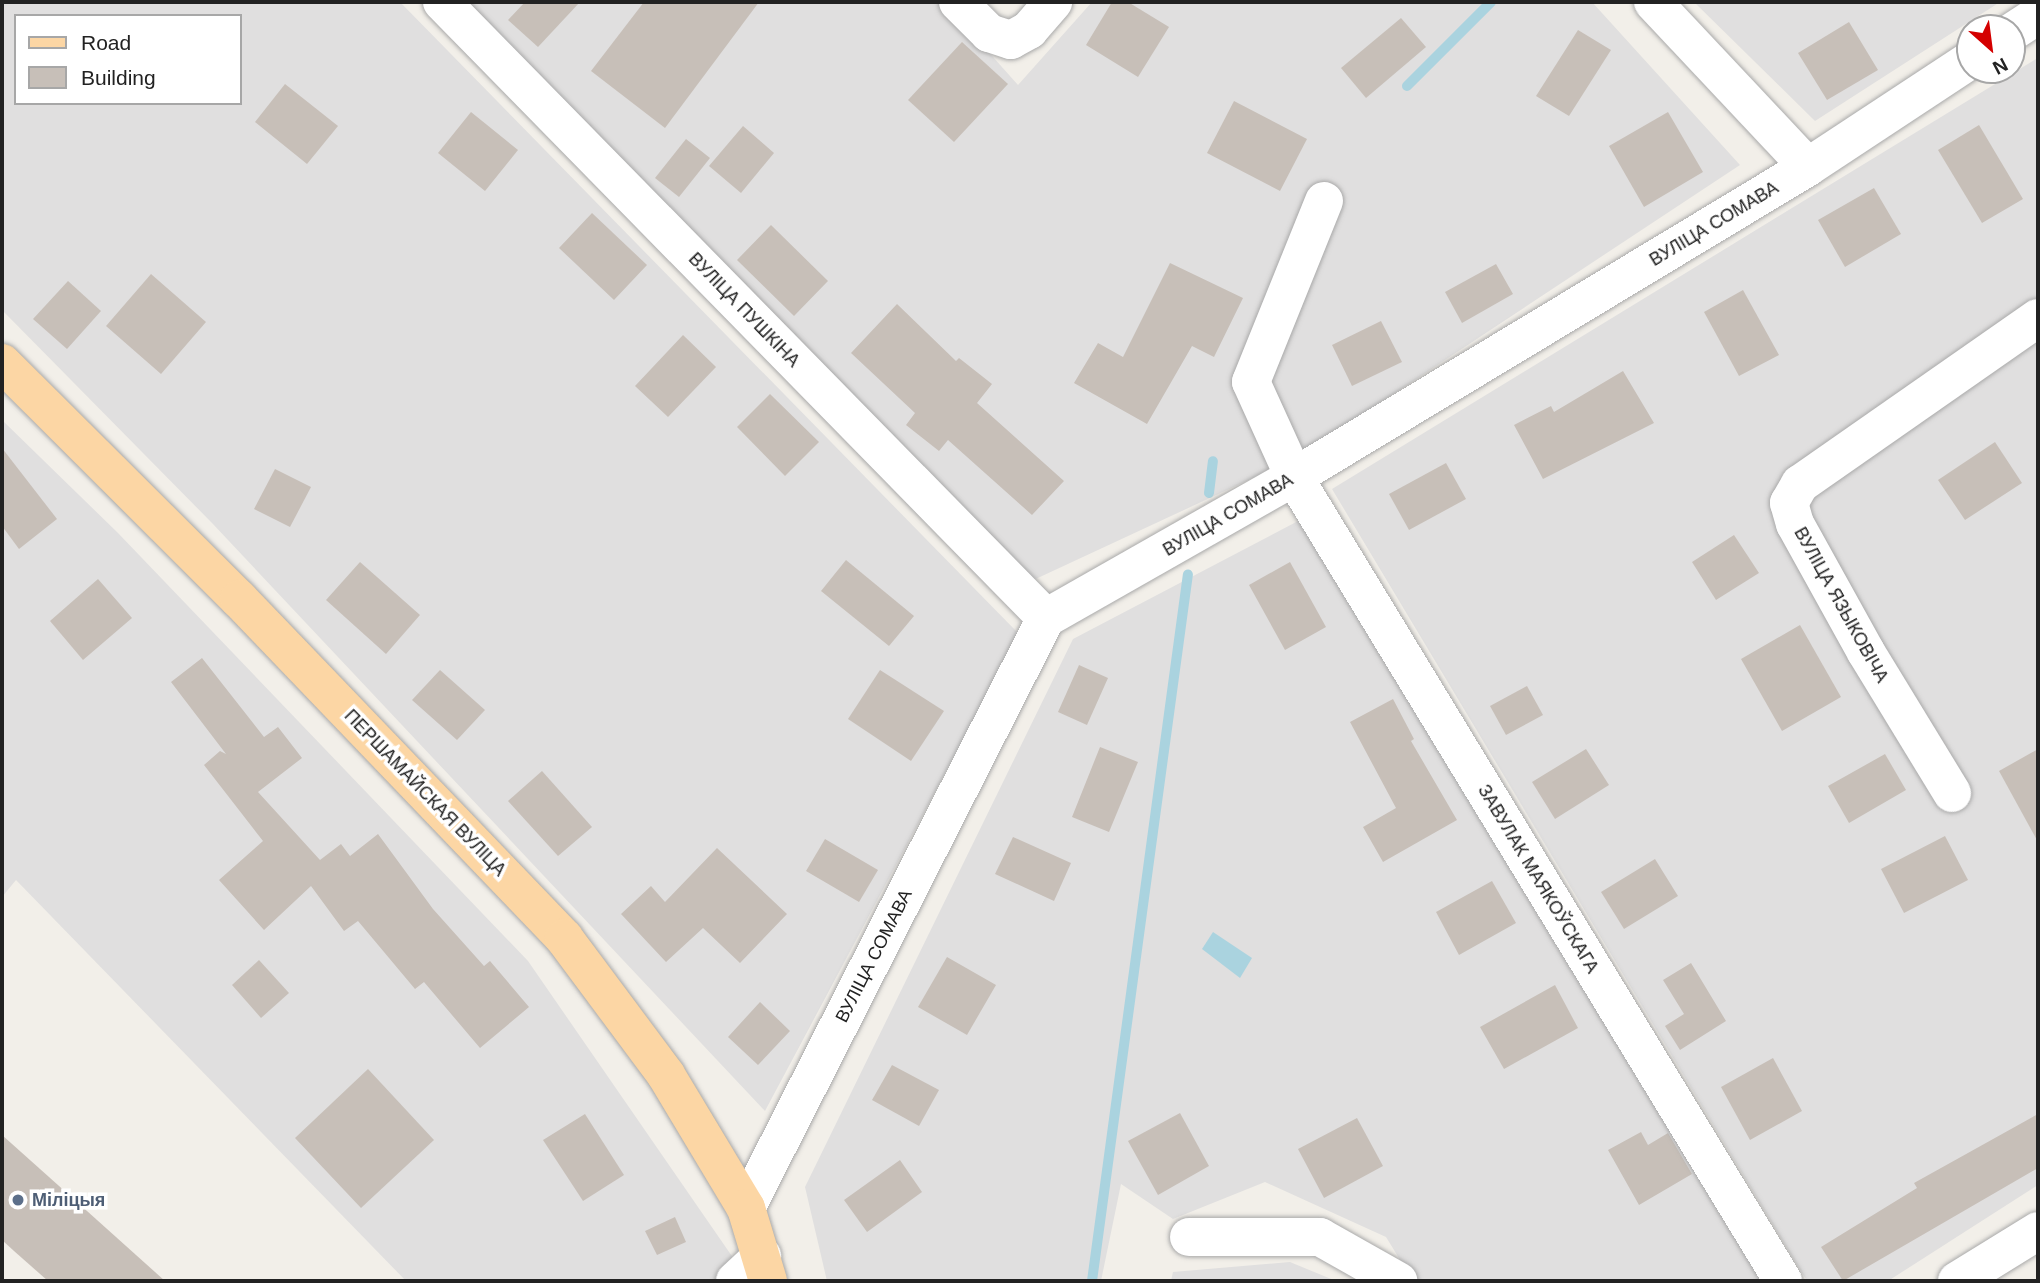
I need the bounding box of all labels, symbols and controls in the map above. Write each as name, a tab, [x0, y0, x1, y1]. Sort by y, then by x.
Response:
legend	[14, 14, 242, 105]
north arrow	[1956, 14, 2026, 84]
text: Road	[81, 31, 131, 54]
text: N	[1989, 54, 2011, 79]
text: Building	[81, 66, 156, 89]
street label: ВУЛІЦА СОМАВА	[1646, 177, 1782, 271]
street label: ВУЛІЦА ПУШКІНА	[684, 248, 804, 372]
street label: ВУЛІЦА СОМАВА	[1159, 469, 1297, 561]
street label: ВУЛІЦА ЯЗЫКОВІЧА	[1789, 523, 1893, 687]
street label: ПЕРШАМАЙСКАЯ ВУЛІЦА	[340, 705, 510, 881]
street label: ЗАВУЛАК МАЯКОЎСКАГА	[1473, 781, 1603, 977]
street label: ВУЛІЦА СОМАВА	[831, 886, 917, 1026]
place label: Міліцыя	[32, 1189, 105, 1211]
marker: Міліцыя	[10, 1192, 26, 1208]

